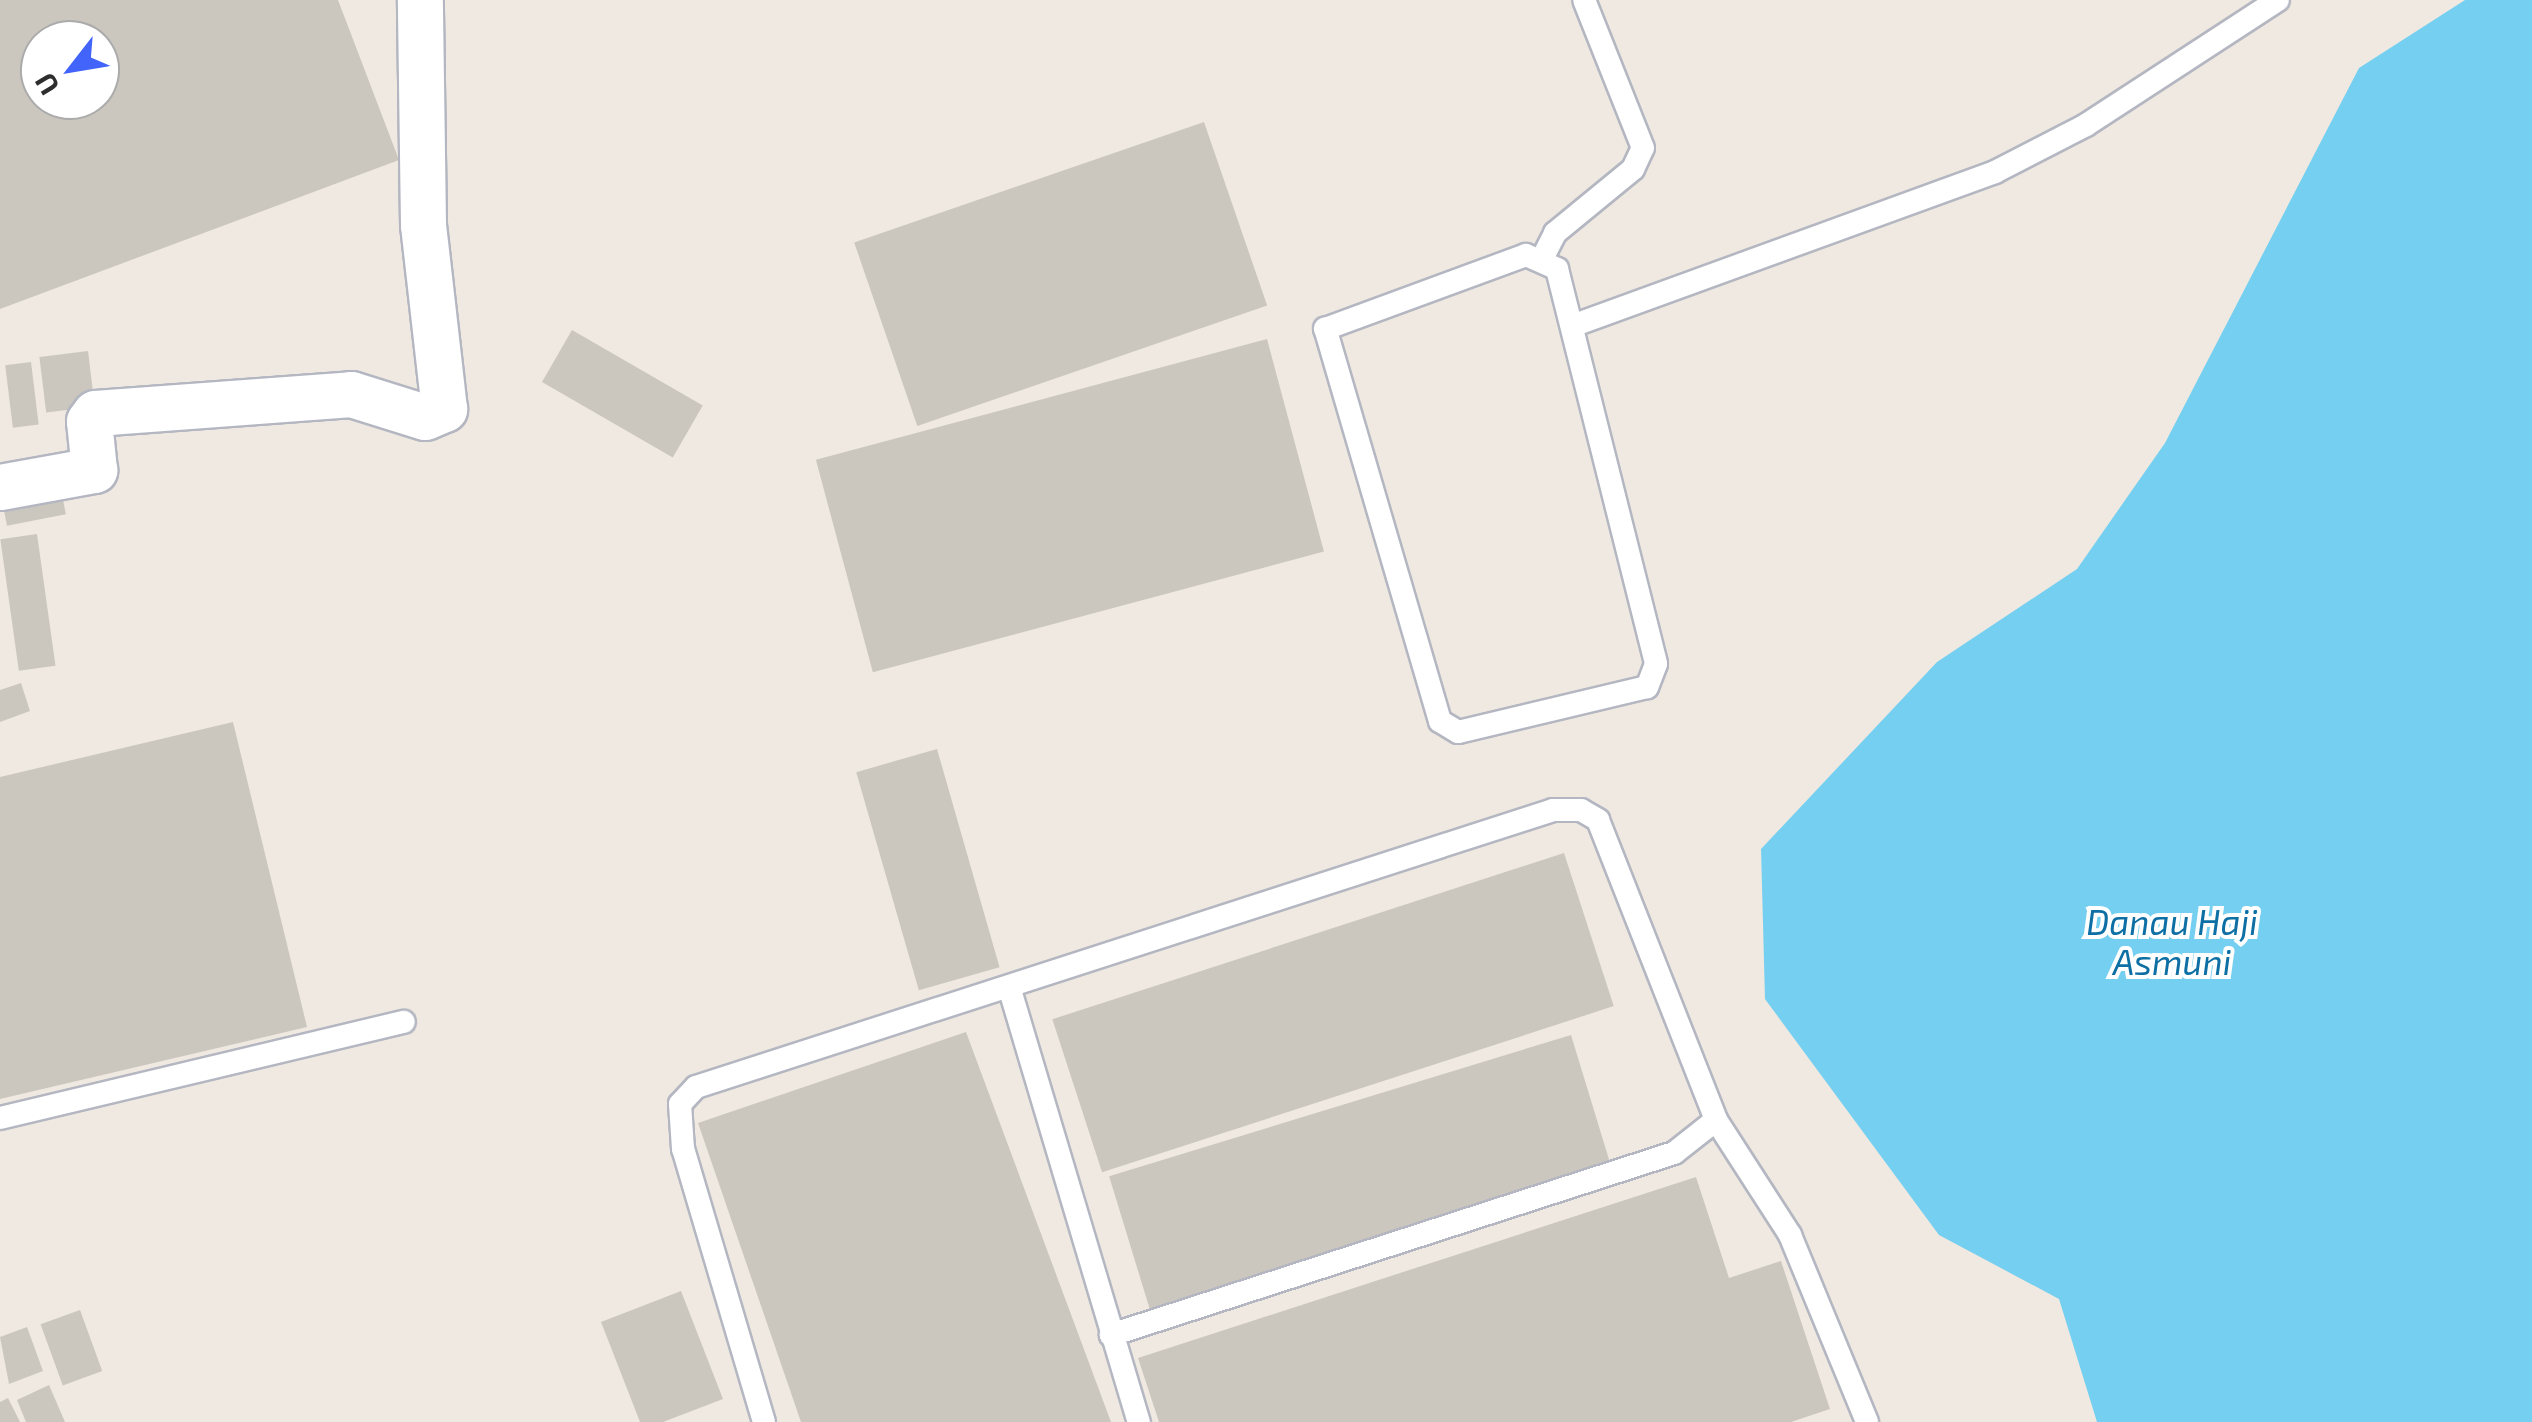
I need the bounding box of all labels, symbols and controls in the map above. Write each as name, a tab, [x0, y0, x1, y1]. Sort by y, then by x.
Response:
north arrow	[20, 20, 120, 120]
text: U	[26, 67, 66, 101]
water label: Danau Haji Asmuni	[2086, 900, 2258, 982]

